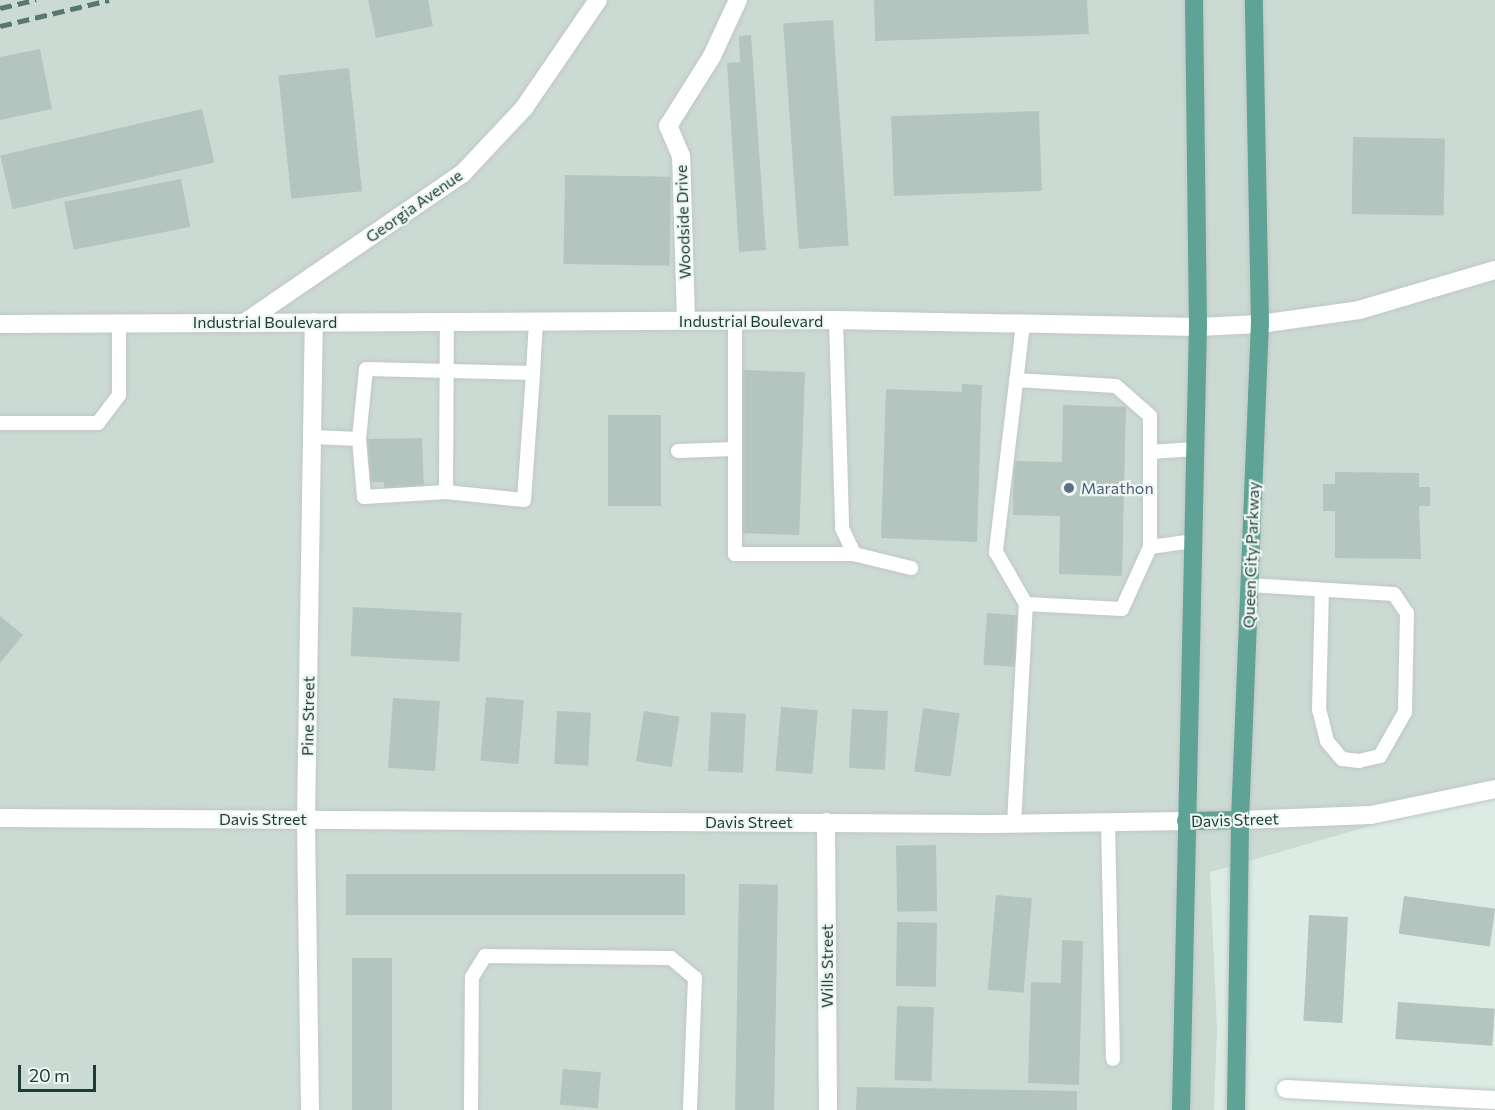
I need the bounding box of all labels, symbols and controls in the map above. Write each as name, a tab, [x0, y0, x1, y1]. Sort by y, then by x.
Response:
street label: Woodside Drive	[671, 165, 695, 279]
street label: Georgia Avenue	[362, 166, 466, 246]
street label: Industrial Boulevard	[679, 311, 823, 331]
street label: Industrial Boulevard	[193, 312, 337, 332]
place label: Marathon	[1081, 478, 1154, 498]
marker: Marathon	[1062, 481, 1076, 495]
street label: Queen City Parkway	[1239, 481, 1263, 629]
street label: Pine Street	[298, 676, 318, 756]
street label: Davis Street	[219, 809, 307, 829]
street label: Davis Street	[1191, 809, 1279, 831]
street label: Davis Street	[705, 812, 793, 832]
street label: Wills Street	[817, 924, 837, 1008]
scale bar	[21, 1053, 99, 1091]
text: 20 m	[29, 1064, 70, 1086]

